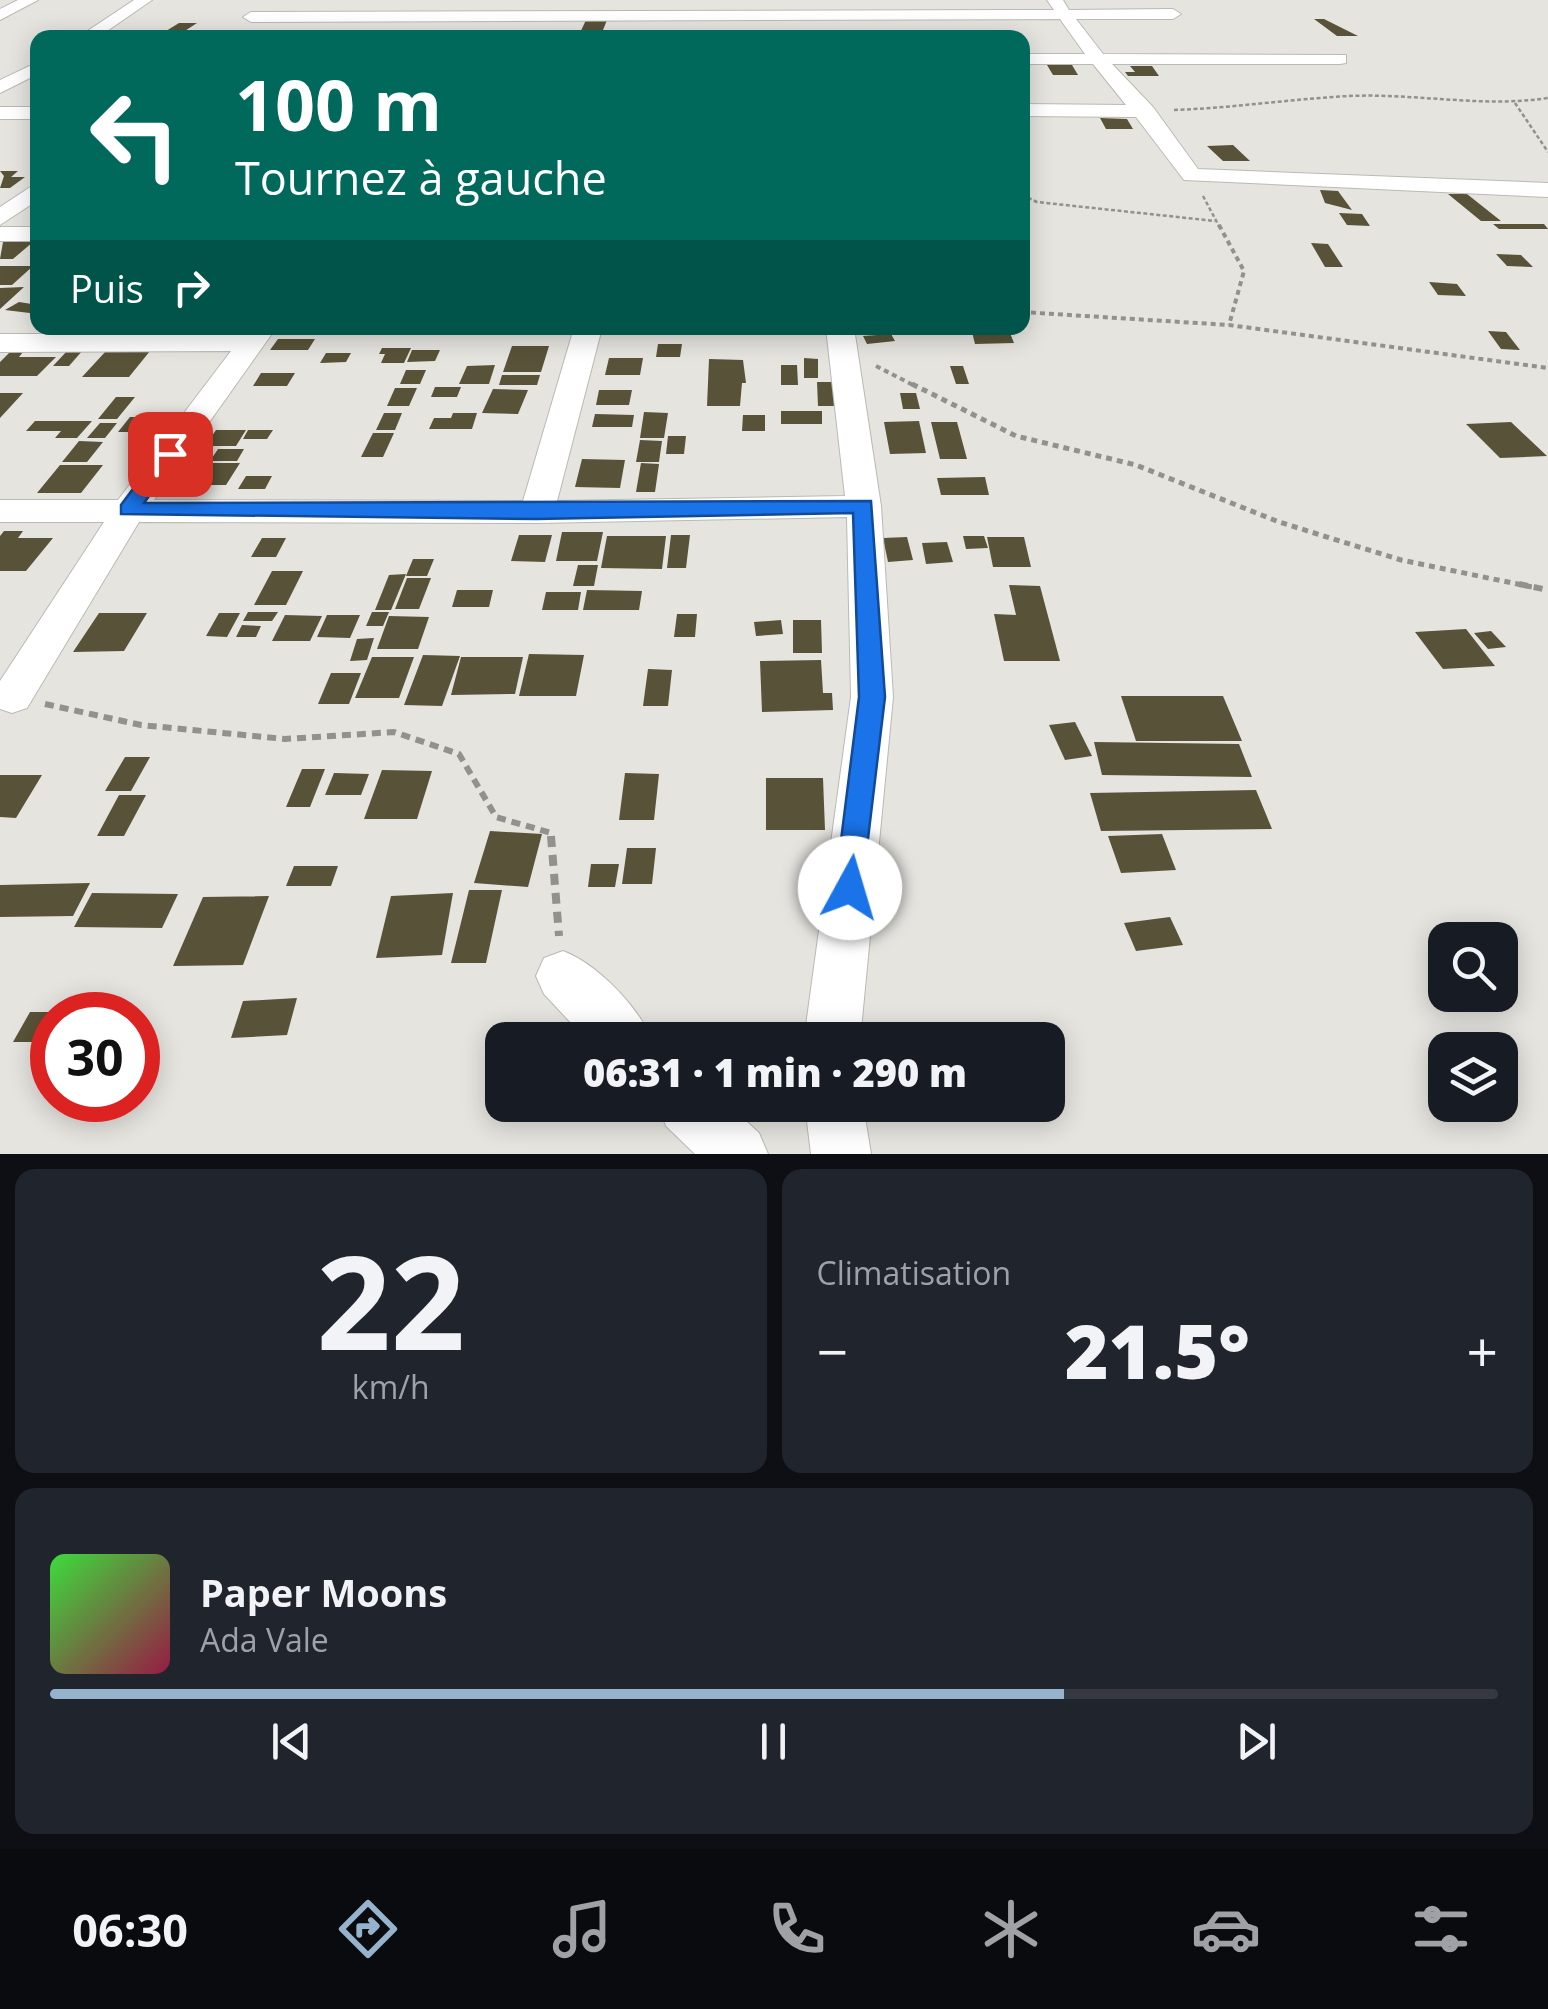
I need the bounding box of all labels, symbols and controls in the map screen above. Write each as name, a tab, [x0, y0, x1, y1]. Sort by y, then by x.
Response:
text: 100 m	[235, 56, 442, 152]
icon: left	[70, 70, 200, 200]
text: Tournez à gauche	[235, 147, 607, 208]
icon: right	[164, 260, 219, 315]
text: Puis	[70, 262, 144, 314]
pin	[128, 412, 213, 497]
icon: arrive	[143, 427, 198, 482]
position arrow	[798, 836, 902, 940]
map controls	[1428, 922, 1518, 1122]
button: search	[1428, 922, 1518, 1012]
speed limit sign: 30	[30, 992, 160, 1122]
button: layers	[1428, 1032, 1518, 1122]
text: 06:31 · 1 min · 290 m	[583, 1046, 967, 1098]
text: 22	[316, 1211, 465, 1388]
text: Climatisation	[817, 1251, 1011, 1294]
text: 21.5°	[1065, 1299, 1250, 1401]
text: −	[817, 1313, 848, 1388]
text: +	[1467, 1313, 1498, 1388]
text: km/h	[352, 1365, 430, 1408]
text: Paper Moons	[200, 1566, 447, 1618]
text: Ada Vale	[200, 1618, 329, 1661]
icon: previous	[264, 1714, 319, 1769]
icon: pause	[746, 1714, 801, 1769]
icon: next	[1229, 1714, 1284, 1769]
icon: directions	[333, 1894, 403, 1964]
icon: music	[547, 1894, 617, 1964]
icon: phone	[762, 1894, 832, 1964]
icon: climate	[976, 1894, 1046, 1964]
icon: car	[1191, 1894, 1261, 1964]
icon: filters	[1406, 1894, 1476, 1964]
text: 06:30	[72, 1899, 188, 1960]

